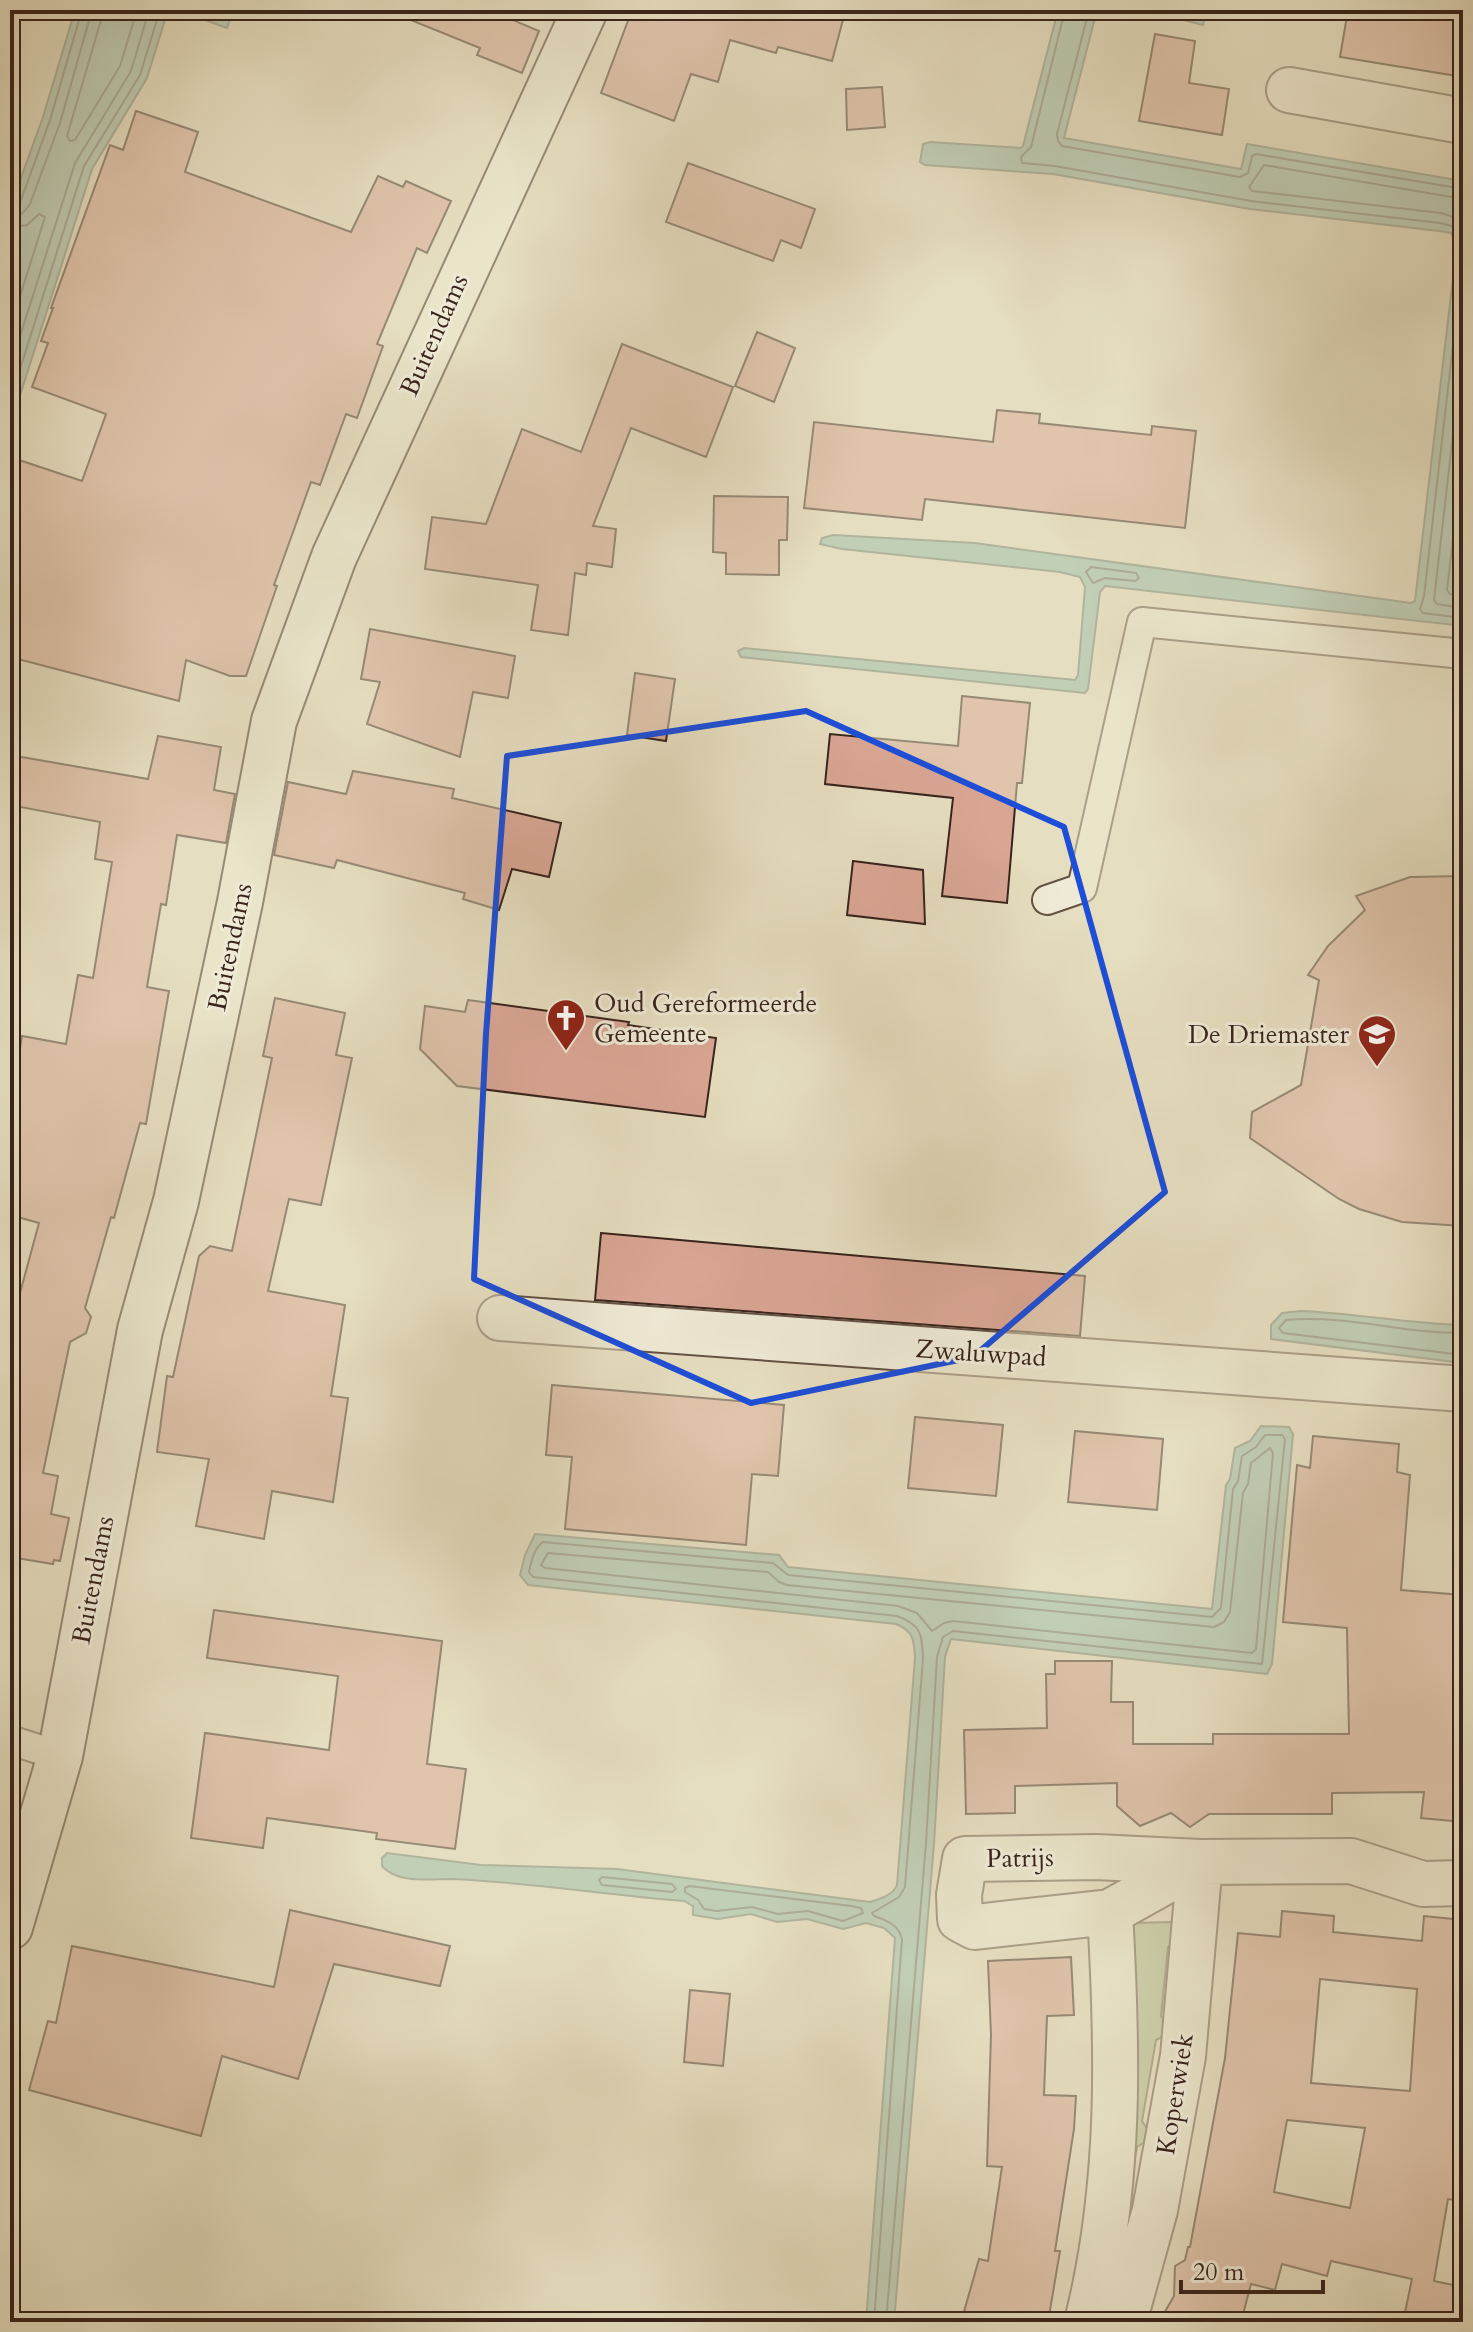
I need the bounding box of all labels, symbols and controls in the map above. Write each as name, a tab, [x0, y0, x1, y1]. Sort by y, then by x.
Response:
street label: Buitendams	[392, 269, 476, 401]
street label: Buitendams	[199, 880, 261, 1014]
place label: Oud Gereformeerde Gemeente	[594, 986, 817, 1051]
church icon: Oud Gereformeerde Gemeente	[545, 997, 587, 1052]
school or university icon: De Driemaster	[1356, 1013, 1398, 1068]
place label: De Driemaster	[1188, 1017, 1350, 1052]
street label: Zwaluwpad	[914, 1331, 1048, 1375]
street label: Buitendams	[63, 1513, 123, 1647]
street label: Patrijs	[986, 1840, 1054, 1876]
street label: Koperwiek	[1148, 2031, 1202, 2157]
scale bar	[1181, 2244, 1323, 2294]
text: 20 m	[1193, 2256, 1245, 2289]

